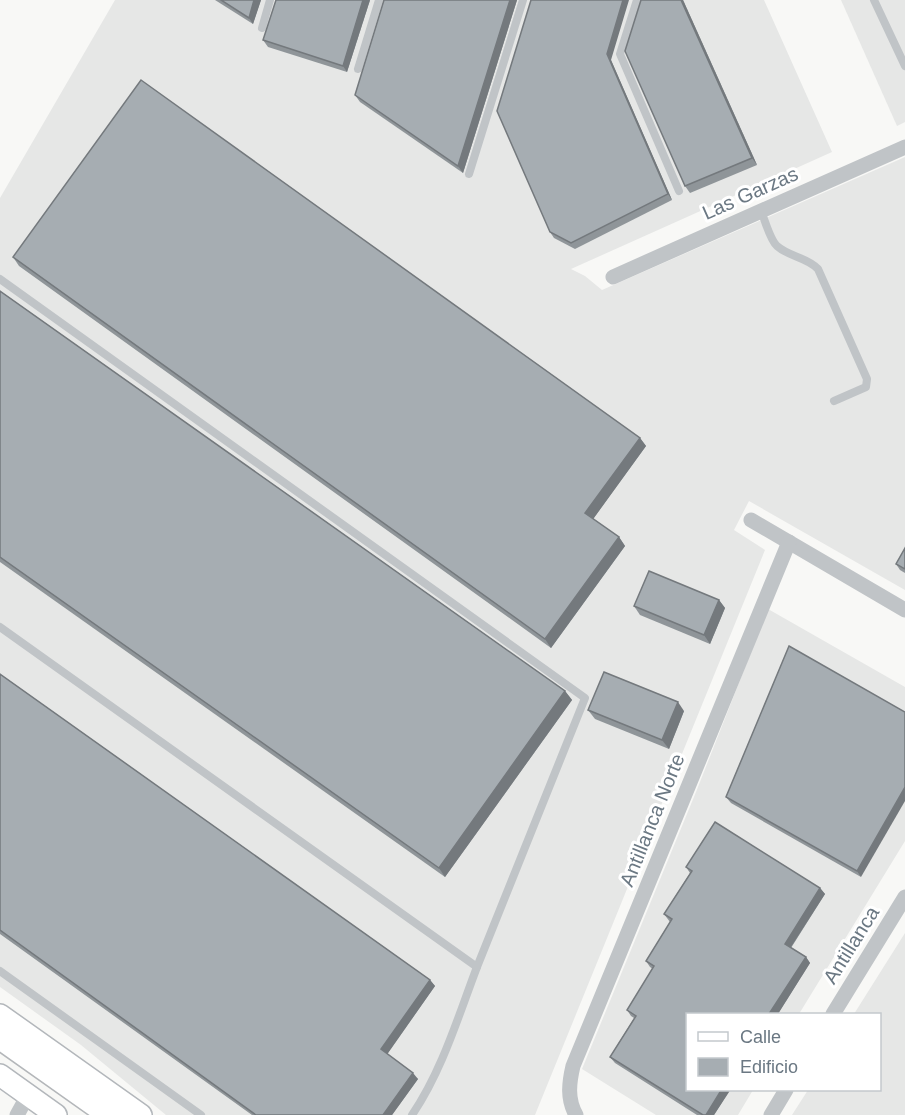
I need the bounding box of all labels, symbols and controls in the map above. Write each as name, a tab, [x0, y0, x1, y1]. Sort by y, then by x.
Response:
street label: Las Garzas	[699, 162, 801, 224]
street label: Antillanca Norte	[615, 750, 689, 890]
street label: Antillanca	[819, 902, 884, 988]
legend	[686, 1013, 881, 1091]
text: Calle	[740, 1027, 781, 1047]
text: Edificio	[740, 1057, 798, 1077]

